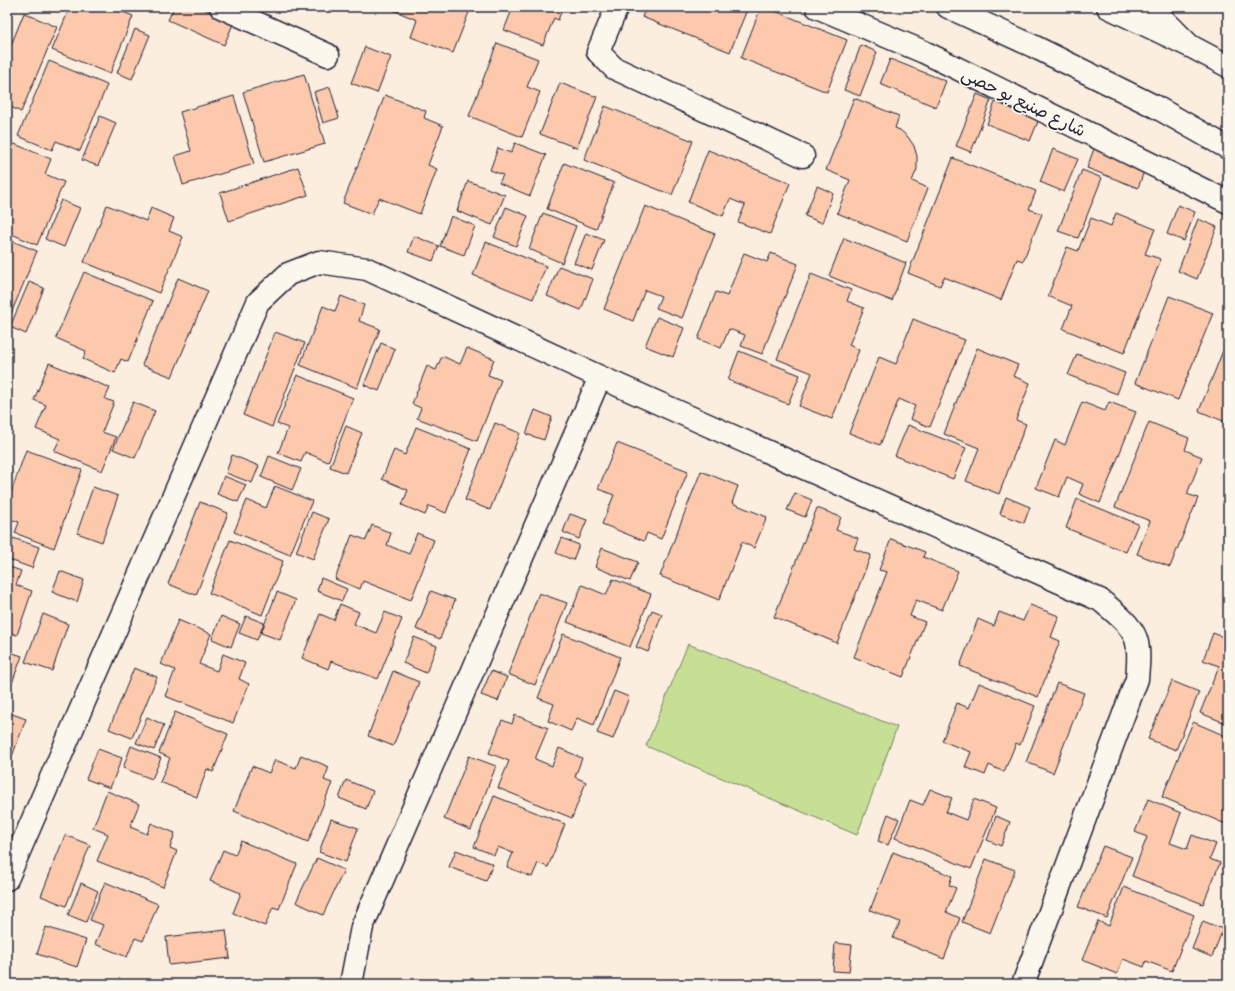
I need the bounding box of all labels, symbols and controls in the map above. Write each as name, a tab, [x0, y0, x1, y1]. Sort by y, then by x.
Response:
street label: شارع صنيع بو حصى	[958, 63, 1089, 142]

